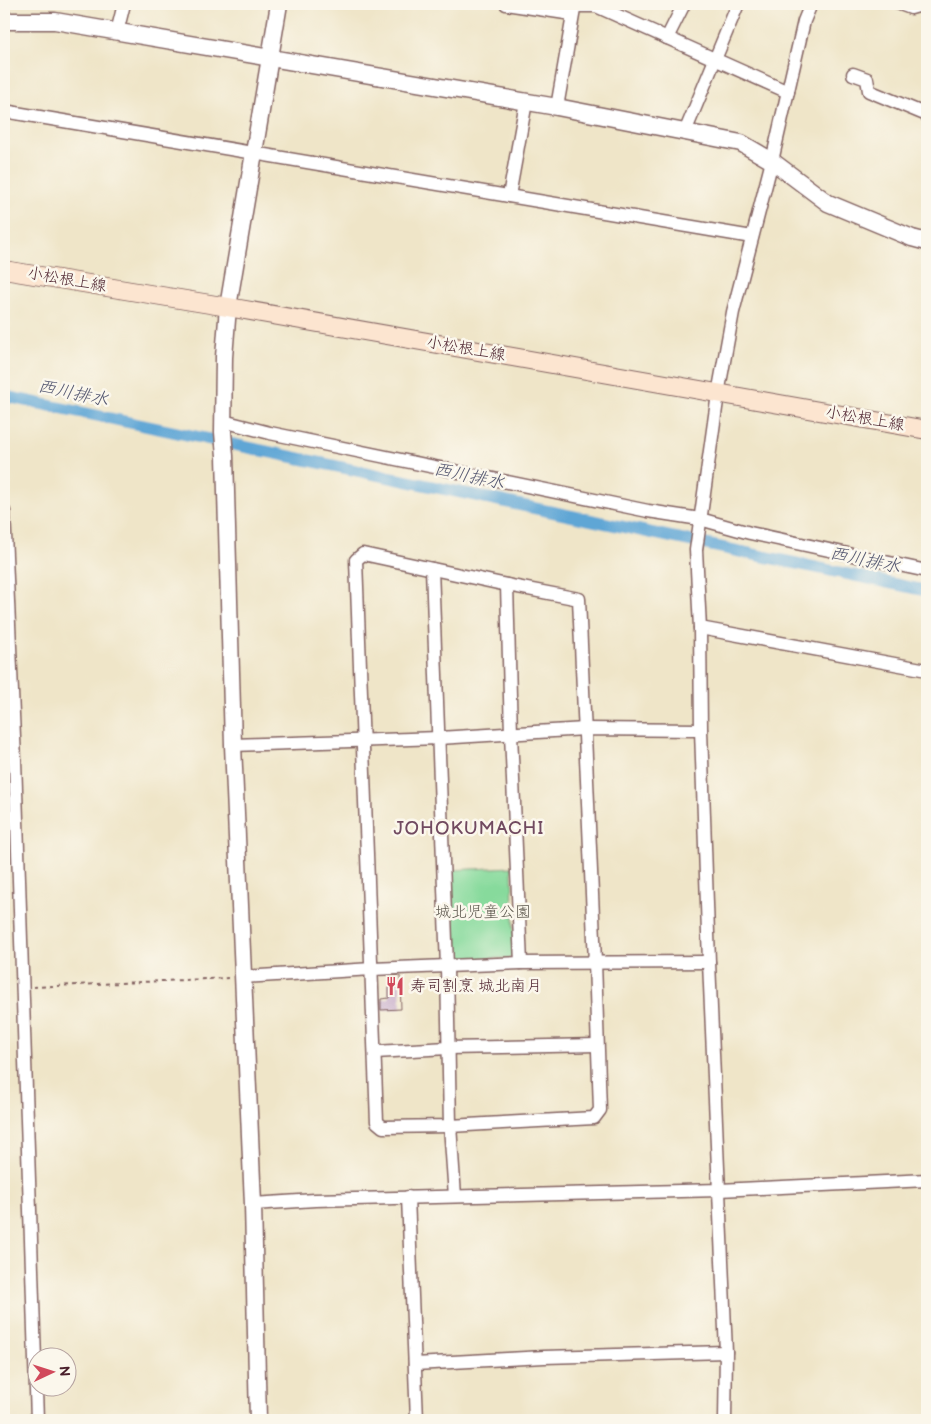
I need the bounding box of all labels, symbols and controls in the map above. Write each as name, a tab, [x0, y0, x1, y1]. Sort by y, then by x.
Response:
street label: 小松根上線	[26, 264, 108, 296]
street label: 小松根上線	[425, 333, 507, 365]
water label: 西川排水	[36, 375, 110, 411]
street label: 小松根上線	[824, 403, 906, 435]
water label: 西川排水	[432, 458, 506, 494]
water label: 西川排水	[828, 542, 902, 578]
district label: JOHOKUMACHI	[394, 817, 544, 840]
park label: 城北児童公園	[435, 903, 531, 922]
restaurant icon: 寿司割烹 城北南月	[384, 975, 406, 997]
place label: 寿司割烹 城北南月	[410, 977, 542, 996]
north arrow	[28, 1346, 78, 1396]
text: N	[56, 1365, 73, 1377]

